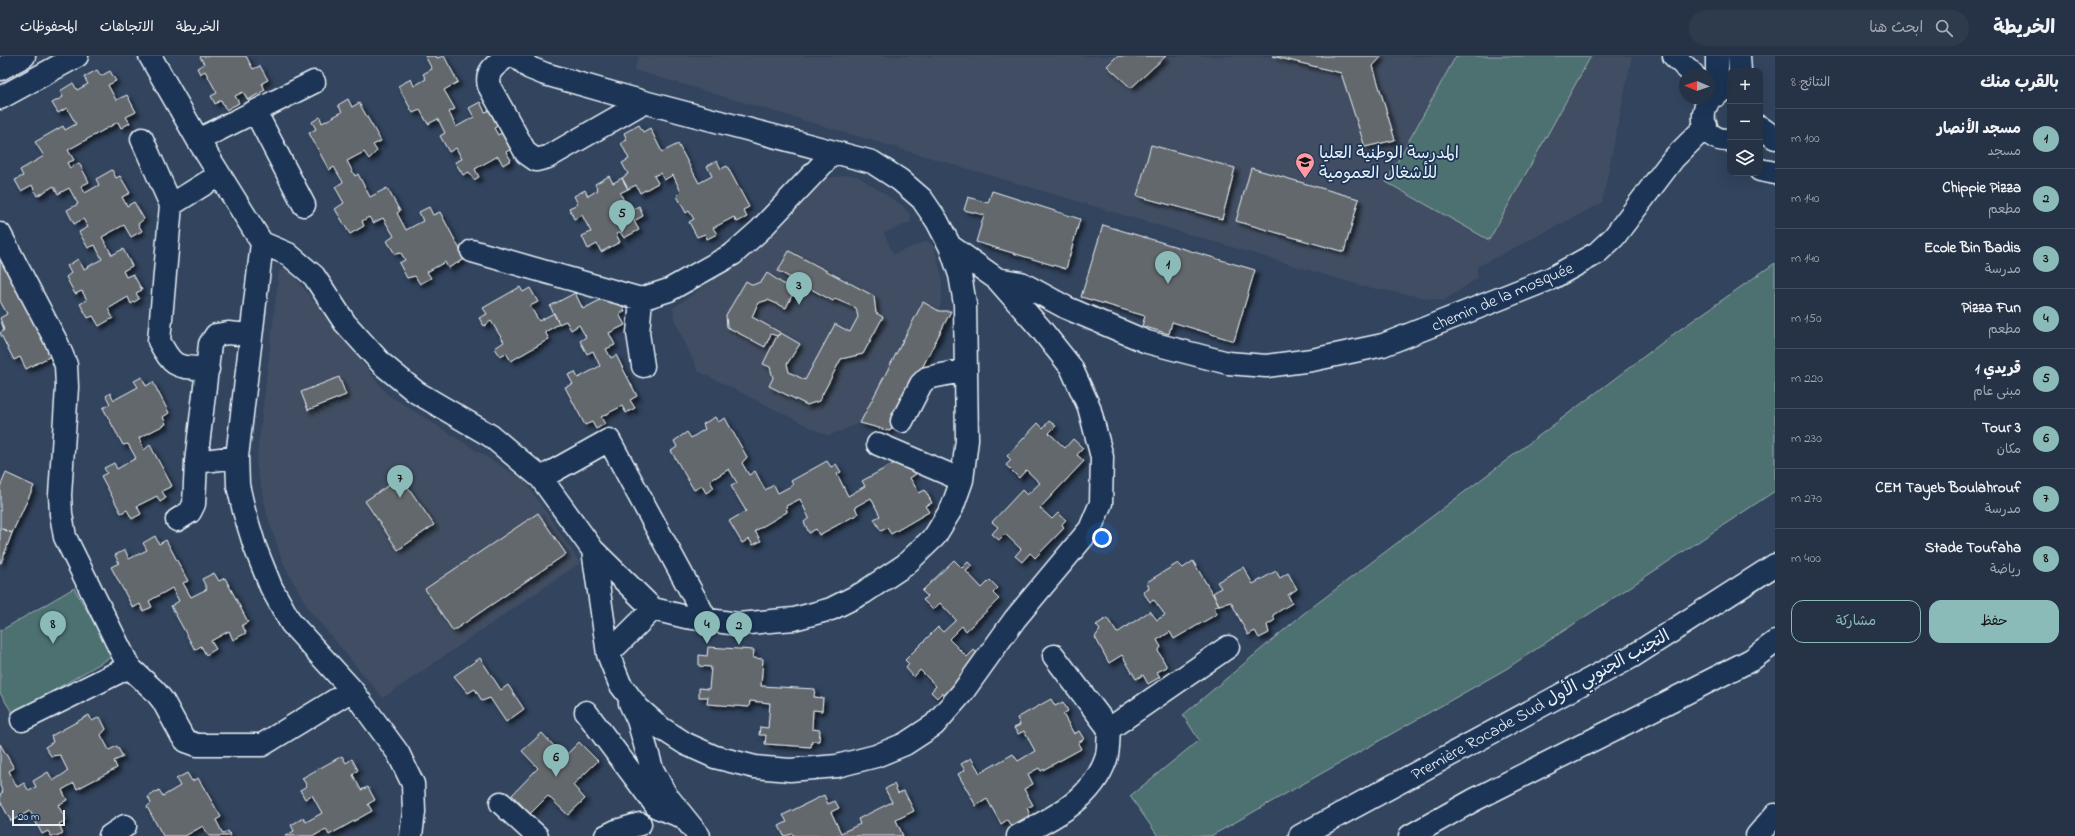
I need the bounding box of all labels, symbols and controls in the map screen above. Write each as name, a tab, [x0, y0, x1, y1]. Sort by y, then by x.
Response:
search box	[1689, 10, 1969, 46]
text: الخريطة	[1993, 15, 2055, 42]
text: المحفوظات	[20, 17, 78, 38]
text: الاتجاهات	[100, 17, 154, 38]
text: الخريطة	[176, 17, 219, 38]
text: ابحث هنا	[1869, 17, 1923, 39]
icon: search	[1933, 17, 1955, 39]
north arrow	[1679, 68, 1715, 104]
map controls	[1727, 68, 1763, 176]
button: +	[1727, 68, 1763, 104]
text: بالقرب منك	[1980, 70, 2059, 95]
text: النتائج: 8	[1791, 73, 1830, 92]
button: −	[1727, 104, 1763, 140]
text: مسجد الأنصار	[1937, 118, 2021, 140]
text: 100 m	[1791, 129, 1820, 148]
text: 1	[2044, 129, 2048, 148]
button: layers	[1727, 140, 1763, 176]
place label: المدرسة الوطنية العليا للأشغال العمومية	[1319, 141, 1459, 186]
text: مسجد	[1988, 142, 2021, 161]
school or university icon: المدرسة الوطنية العليا للأشغال العمومية	[1294, 151, 1316, 179]
text: Chippie Pizza	[1942, 177, 2021, 199]
text: 140 m	[1791, 189, 1819, 208]
text: 2	[2043, 189, 2049, 208]
pin: 5	[609, 200, 635, 233]
text: مطعم	[1988, 200, 2021, 219]
text: Ecole Bin Badis	[1924, 237, 2021, 259]
text: 140 m	[1791, 249, 1819, 268]
text: 3	[2043, 249, 2049, 268]
pin: 1	[1155, 251, 1181, 284]
street label: chemin de la mosquée	[1428, 256, 1578, 339]
text: مدرسة	[1985, 260, 2021, 279]
pin: 3	[786, 272, 812, 305]
text: Pizza Fun	[1961, 297, 2021, 319]
text: 150 m	[1791, 309, 1822, 328]
text: 4	[2043, 309, 2049, 328]
text: مطعم	[1988, 320, 2021, 339]
text: قريدي 1	[1975, 358, 2021, 380]
text: 220 m	[1791, 369, 1823, 388]
text: 5	[2042, 369, 2050, 388]
text: مبنى عام	[1973, 382, 2021, 401]
text: Tour 3	[1982, 417, 2021, 439]
text: 230 m	[1791, 429, 1822, 448]
text: 6	[2043, 429, 2049, 448]
text: مكان	[1997, 440, 2021, 459]
pin: 7	[387, 465, 413, 498]
text: CEM Tayeb Boulahrouf	[1875, 477, 2021, 499]
text: 270 m	[1791, 489, 1822, 508]
text: 7	[2043, 489, 2049, 508]
text: مدرسة	[1985, 500, 2021, 519]
your location	[1092, 528, 1112, 548]
text: Stade Toufaha	[1925, 537, 2021, 559]
text: 400 m	[1791, 549, 1821, 568]
text: 8	[2044, 549, 2048, 568]
text: رياضة	[1990, 560, 2021, 579]
button: مشاركة	[1791, 600, 1921, 643]
button: حفظ	[1929, 600, 2059, 643]
pin: 8	[40, 611, 66, 644]
pin: 4	[694, 611, 720, 644]
pin: 2	[726, 612, 752, 645]
street label: Première Rocade Sud التجنب الجنوبي الأول	[1407, 623, 1675, 788]
pin: 6	[543, 744, 569, 777]
scale bar	[12, 808, 65, 827]
text: 20 m	[18, 809, 40, 825]

